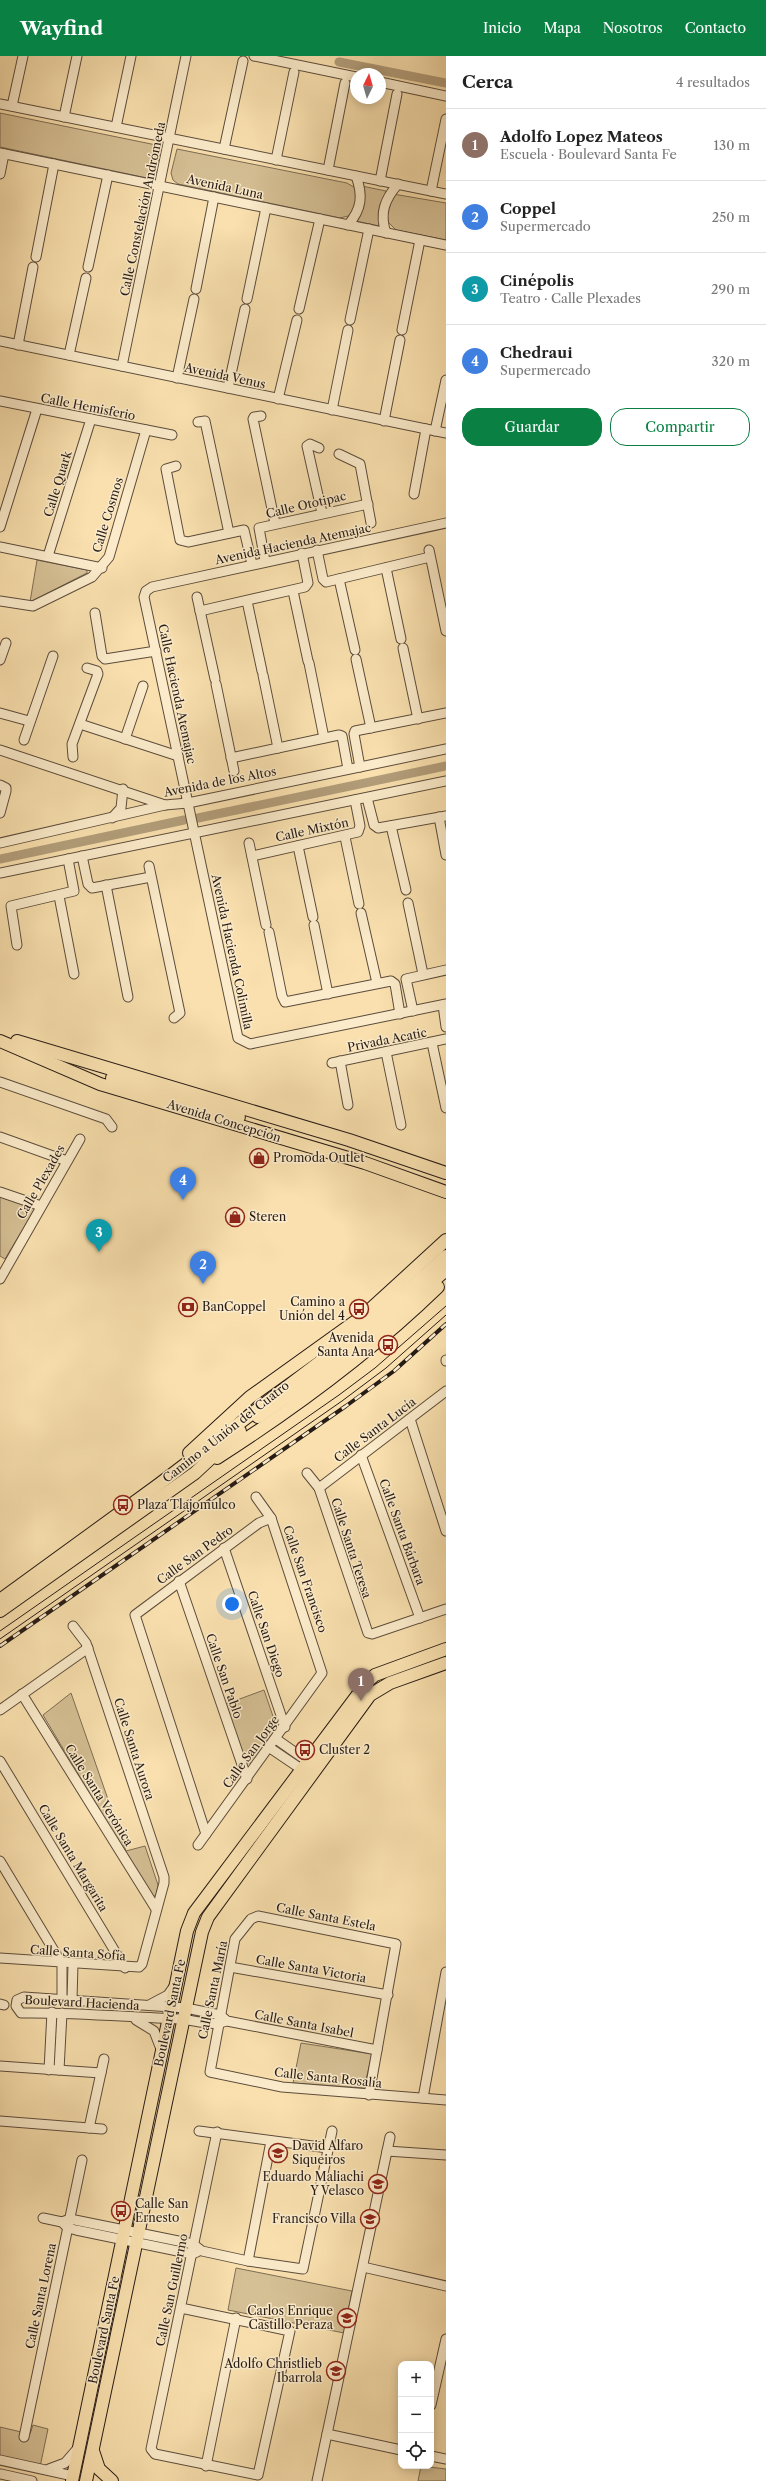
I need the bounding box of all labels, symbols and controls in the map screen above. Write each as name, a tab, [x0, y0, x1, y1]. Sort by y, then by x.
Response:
text: Wayfind	[20, 17, 103, 40]
text: Inicio	[483, 19, 521, 37]
text: Mapa	[543, 19, 581, 37]
text: Nosotros	[603, 19, 663, 37]
text: Contacto	[685, 19, 746, 37]
north arrow	[350, 68, 386, 104]
text: Cerca	[462, 72, 513, 92]
text: 4 resultados	[676, 74, 750, 90]
street label: Calle Constelación Andrómeda	[117, 120, 168, 297]
text: Adolfo Lopez Mateos	[500, 127, 663, 146]
text: 1	[472, 137, 478, 153]
text: 130 m	[714, 137, 750, 153]
text: Escuela · Boulevard Santa Fe	[500, 146, 677, 162]
street label: Avenida Luna	[184, 171, 265, 202]
text: Coppel	[500, 199, 556, 218]
text: 2	[471, 209, 479, 225]
text: 250 m	[712, 209, 750, 225]
text: Supermercado	[500, 218, 591, 234]
text: Cinépolis	[500, 271, 574, 290]
text: 3	[471, 281, 479, 297]
text: 290 m	[711, 281, 750, 297]
text: Teatro · Calle Plexades	[500, 290, 641, 306]
text: Chedraui	[500, 343, 572, 362]
text: 4	[471, 353, 479, 369]
text: 320 m	[712, 353, 750, 369]
street label: Avenida Venus	[182, 359, 267, 391]
text: Supermercado	[500, 362, 591, 378]
street label: Calle Hemisferio	[39, 390, 137, 423]
button: Guardar	[462, 408, 602, 446]
button: Compartir	[610, 408, 750, 446]
street label: Calle Quark	[40, 448, 75, 519]
street label: Calle Cosmos	[89, 475, 126, 554]
street label: Calle Ototipac	[264, 488, 348, 521]
street label: Avenida Hacienda Atemajac	[213, 520, 372, 568]
street label: Calle Hacienda Atemajac	[155, 622, 200, 765]
street label: Avenida de los Altos	[161, 763, 277, 800]
street label: Calle Mixtón	[274, 814, 350, 845]
street label: Avenida Hacienda Colimilla	[208, 872, 256, 1032]
street label: Privada Acatic	[346, 1024, 428, 1055]
street label: Avenida Concepción	[164, 1096, 283, 1145]
street label: Calle Plexades	[13, 1142, 68, 1221]
shop icon: Promoda Outlet	[248, 1147, 270, 1169]
place label: Promoda Outlet	[273, 1150, 365, 1165]
pin: 4	[170, 1167, 196, 1200]
shop icon: Steren	[224, 1206, 246, 1228]
place label: Steren	[249, 1209, 287, 1224]
pin: 3	[86, 1219, 112, 1252]
pin: 2	[190, 1251, 216, 1284]
place label: Camino a Unión del 4	[279, 1294, 346, 1323]
bank icon: BanCoppel	[177, 1296, 199, 1318]
bus stop icon: Camino a Unión del 4	[348, 1298, 370, 1320]
place label: BanCoppel	[202, 1299, 266, 1314]
place label: Avenida Santa Ana	[317, 1330, 375, 1359]
bus stop icon: Avenida Santa Ana	[377, 1334, 399, 1356]
street label: Camino a Unión del Cuatro	[159, 1378, 292, 1486]
street label: Calle Santa Lucía	[331, 1393, 419, 1465]
street label: Calle Santa Bárbara	[376, 1477, 429, 1588]
bus stop icon: Plaza Tlajomulco	[112, 1494, 134, 1516]
street label: Calle Santa Teresa	[328, 1496, 375, 1601]
place label: Plaza Tlajomulco	[137, 1497, 236, 1512]
street label: Calle San Pedro	[154, 1522, 236, 1587]
street label: Calle San Francisco	[280, 1523, 331, 1634]
street label: Calle San Diego	[245, 1589, 288, 1679]
your location	[222, 1594, 242, 1614]
street label: Calle San Pablo	[203, 1631, 246, 1720]
pin: 1	[348, 1668, 374, 1701]
street label: Calle Santa Aurora	[111, 1696, 158, 1802]
street label: Calle San Jorge	[219, 1712, 282, 1791]
bus stop icon: Cluster 2	[294, 1739, 316, 1761]
street label: Calle Santa Verónica	[62, 1741, 137, 1849]
place label: Cluster 2	[319, 1742, 370, 1757]
street label: Calle Santa Margarita	[35, 1801, 112, 1915]
street label: Calle Santa Estela	[275, 1899, 378, 1934]
street label: Calle Santa María	[195, 1938, 230, 2041]
street label: Calle Santa Sofía	[30, 1942, 127, 1963]
street label: Calle Santa Victoria	[255, 1951, 368, 1986]
street label: Boulevard Santa Fe	[151, 1957, 188, 2068]
street label: Boulevard Hacienda	[24, 1992, 141, 2013]
street label: Calle Santa Isabel	[253, 2007, 355, 2041]
street label: Calle Santa Rosalía	[273, 2064, 383, 2091]
place label: David Alfaro Siqueiros	[292, 2138, 363, 2167]
school or university icon: David Alfaro Siqueiros	[267, 2142, 289, 2164]
place label: Eduardo Maliachi Y Velasco	[263, 2169, 364, 2198]
school or university icon: Eduardo Maliachi Y Velasco	[367, 2173, 389, 2195]
place label: Calle San Ernesto	[135, 2196, 189, 2225]
bus stop icon: Calle San Ernesto	[110, 2200, 132, 2222]
school or university icon: Francisco Villa	[359, 2208, 381, 2230]
place label: Francisco Villa	[272, 2211, 357, 2226]
street label: Calle San Guillermo	[152, 2232, 191, 2348]
street label: Calle Santa Lorena	[22, 2241, 59, 2350]
street label: Boulevard Santa Fe	[85, 2274, 122, 2385]
place label: Carlos Enrique Castillo Peraza	[247, 2303, 334, 2332]
school or university icon: Carlos Enrique Castillo Peraza	[336, 2307, 358, 2329]
place label: Adolfo Christlieb Ibarrola	[223, 2356, 323, 2385]
school or university icon: Adolfo Christlieb Ibarrola	[325, 2360, 347, 2382]
map controls	[398, 2361, 434, 2469]
button: +	[398, 2361, 434, 2397]
button: −	[398, 2397, 434, 2433]
button: locate	[398, 2433, 434, 2469]

